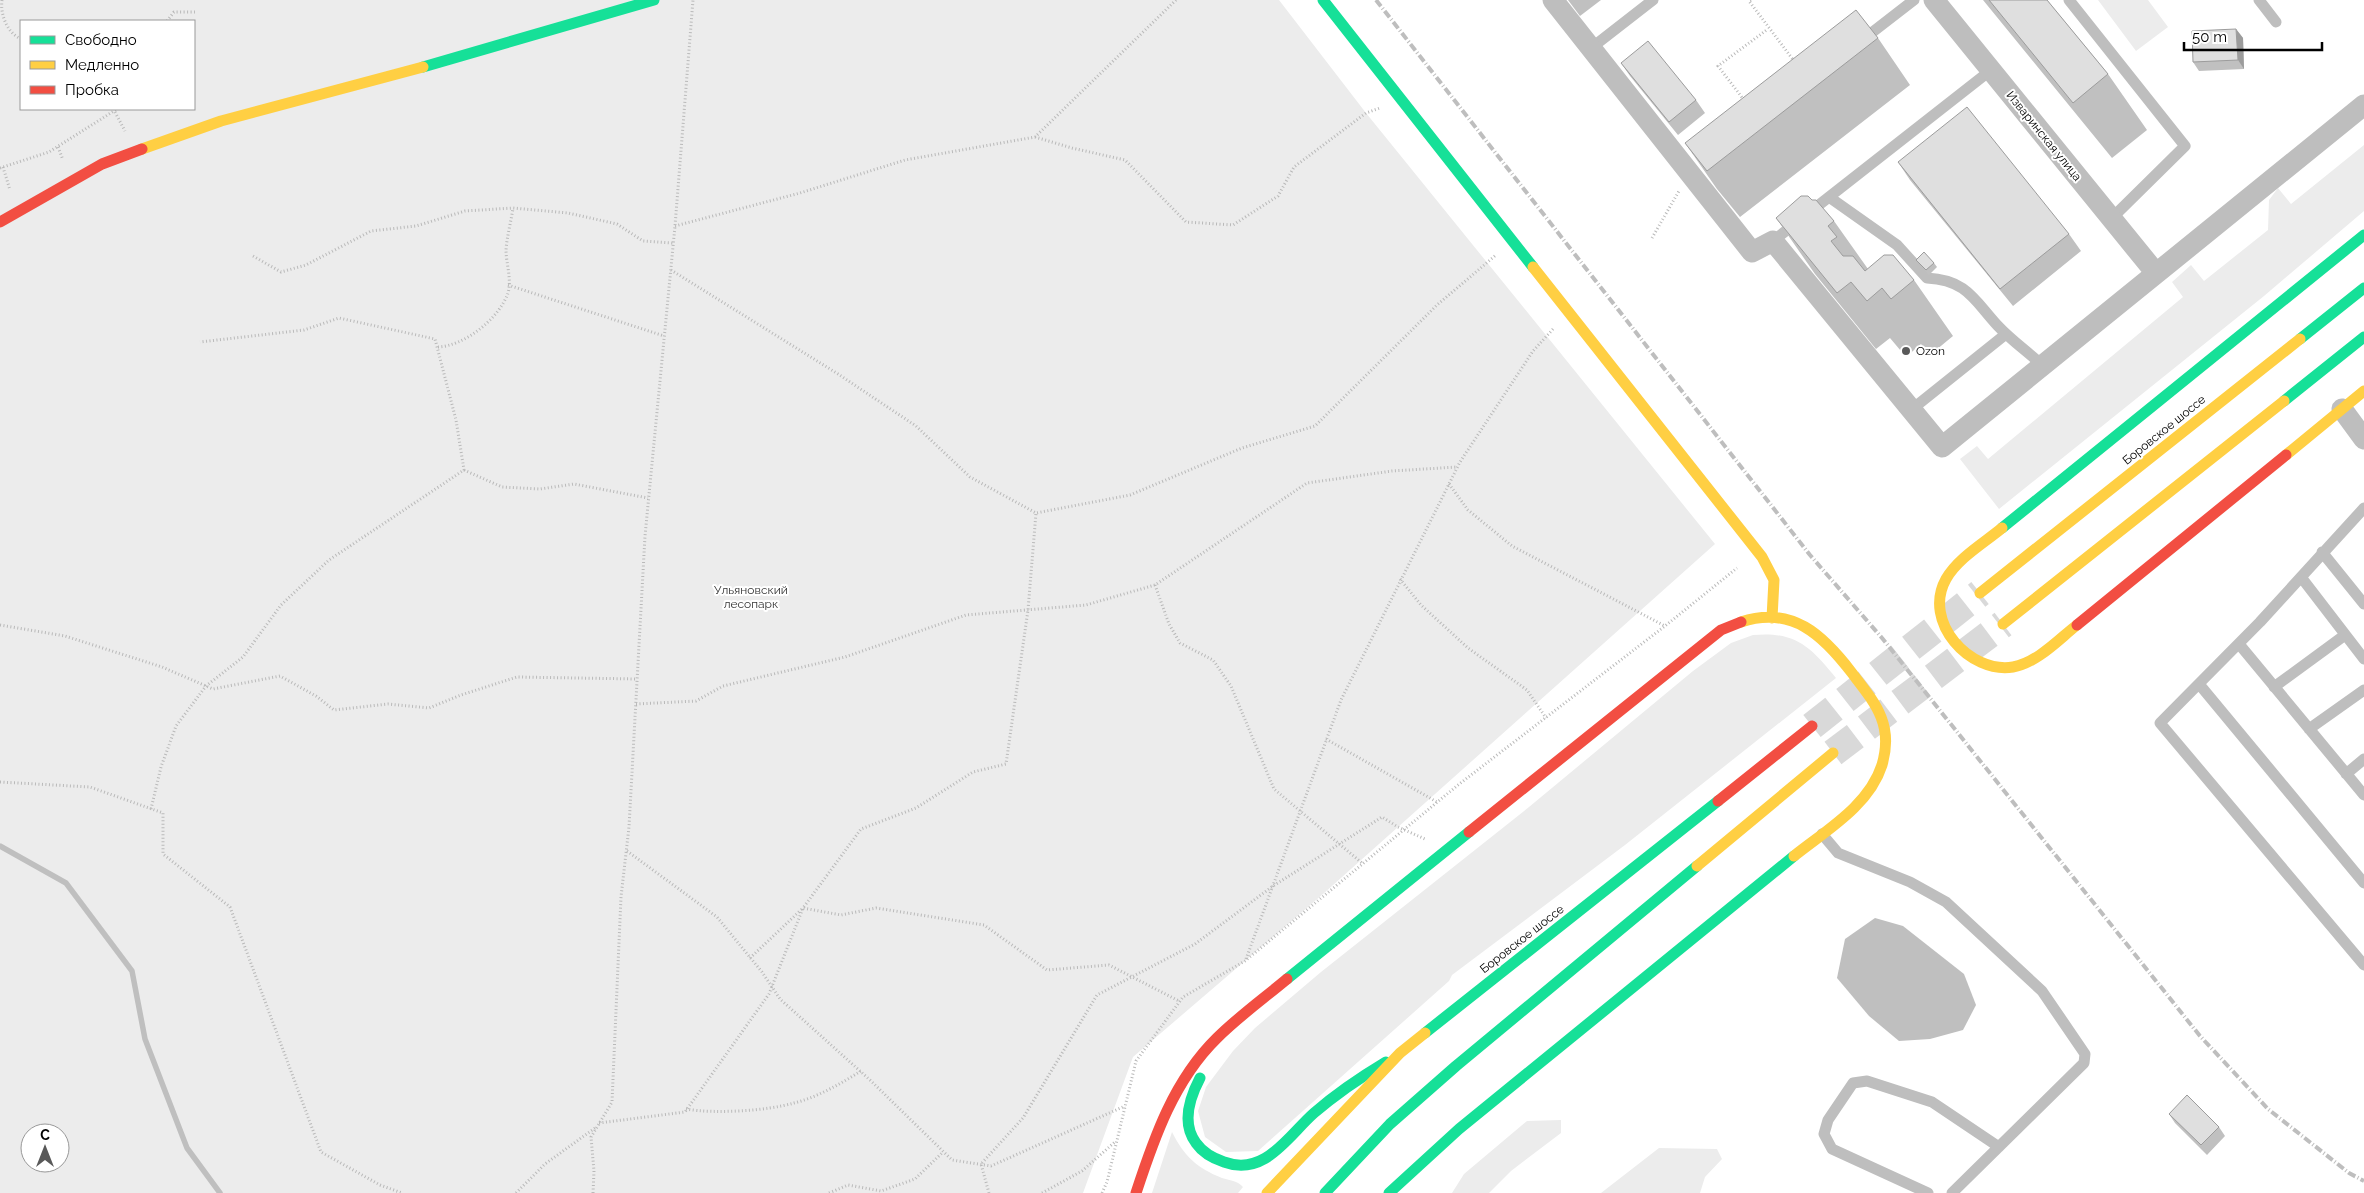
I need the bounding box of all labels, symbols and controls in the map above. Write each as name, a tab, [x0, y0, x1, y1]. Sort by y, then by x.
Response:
legend	[20, 20, 195, 110]
scale bar	[2184, 20, 2322, 52]
text: 50 m	[2192, 28, 2227, 46]
text: Свободно	[65, 31, 137, 49]
text: Медленно	[65, 56, 139, 74]
text: Пробка	[65, 81, 119, 99]
street label: Изваринская улица	[2004, 88, 2084, 184]
place label: Ozon	[1916, 344, 1945, 358]
marker: Ozon	[1900, 345, 1912, 357]
street label: Боровское шоссе	[2120, 392, 2208, 468]
park label: Ульяновский лесопарк	[714, 583, 788, 611]
street label: Боровское шоссе	[1477, 902, 1567, 976]
north arrow	[20, 1123, 70, 1173]
text: С	[40, 1127, 50, 1143]

